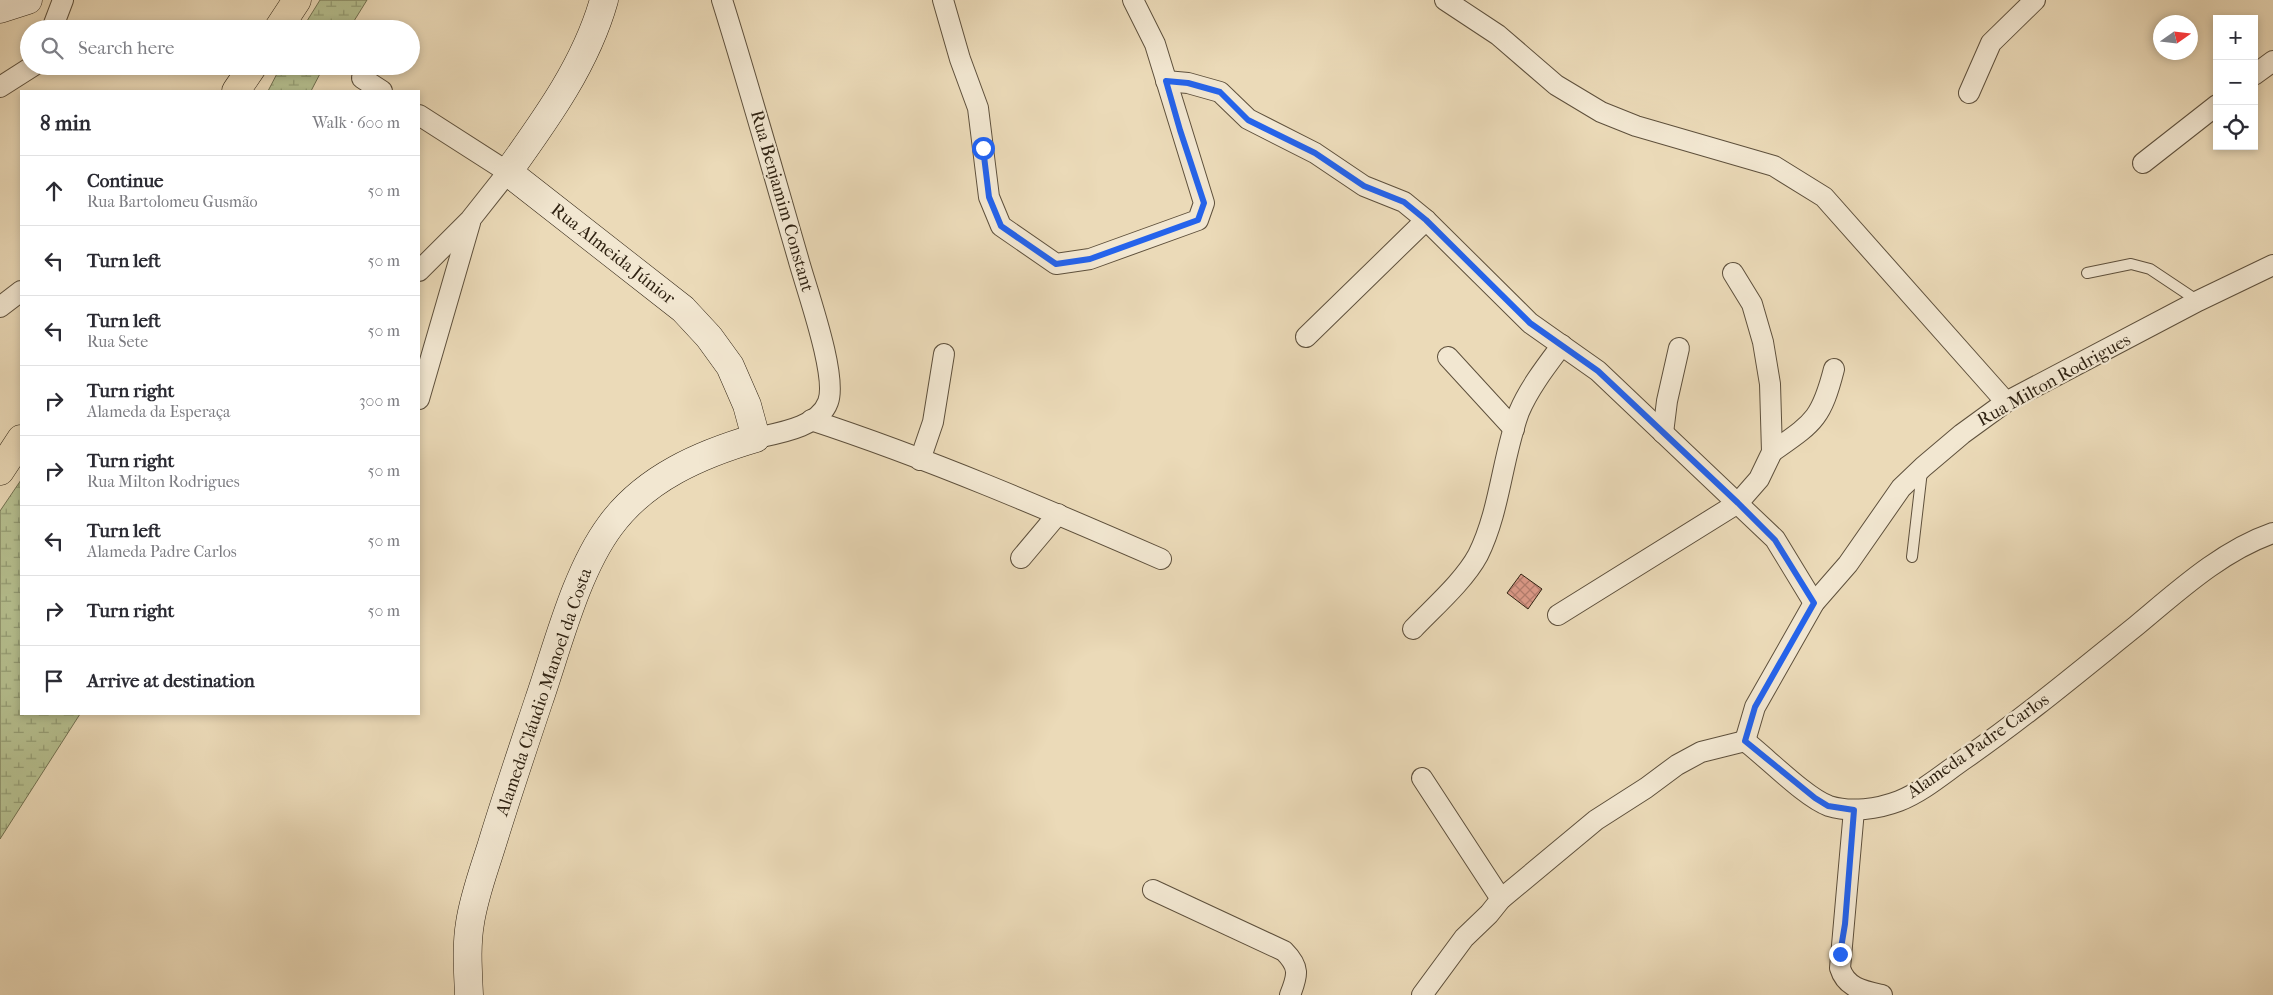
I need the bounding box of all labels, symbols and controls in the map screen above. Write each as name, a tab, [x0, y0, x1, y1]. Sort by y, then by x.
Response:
north arrow	[2153, 15, 2198, 60]
map controls	[2213, 15, 2258, 150]
button: +	[2213, 15, 2258, 60]
search box	[20, 20, 420, 75]
icon: search	[38, 34, 66, 62]
text: Search here	[78, 37, 174, 59]
button: −	[2213, 60, 2258, 105]
button: locate	[2213, 105, 2258, 150]
street label: Rua Benjamim Constant	[746, 108, 818, 295]
text: 8 min	[40, 111, 91, 135]
text: Walk · 600 m	[312, 113, 400, 132]
route start	[972, 137, 995, 160]
text: Continue	[87, 170, 163, 192]
icon: ahead	[40, 177, 68, 205]
text: 50 m	[368, 181, 400, 200]
text: Rua Bartolomeu Gusmão	[87, 192, 258, 211]
street label: Rua Almeida Júnior	[547, 199, 680, 309]
icon: left	[40, 247, 68, 275]
text: Turn left	[87, 250, 161, 272]
text: 50 m	[368, 251, 400, 270]
text: Turn left	[87, 310, 161, 332]
icon: left	[40, 317, 68, 345]
text: 50 m	[368, 321, 400, 340]
street label: Rua Milton Rodrigues	[1974, 329, 2135, 431]
text: Rua Sete	[87, 332, 148, 351]
text: Turn right	[87, 380, 174, 402]
icon: right	[40, 387, 68, 415]
text: 300 m	[359, 391, 400, 410]
text: Alameda da Esperaça	[87, 402, 230, 421]
text: Turn right	[87, 450, 174, 472]
icon: right	[40, 457, 68, 485]
text: 50 m	[368, 461, 400, 480]
text: Rua Milton Rodrigues	[87, 472, 240, 491]
text: Turn left	[87, 520, 161, 542]
icon: left	[40, 527, 68, 555]
text: 50 m	[368, 531, 400, 550]
text: Alameda Padre Carlos	[87, 542, 237, 561]
street label: Alameda Cláudio Manoel da Costa	[491, 565, 597, 820]
icon: right	[40, 597, 68, 625]
text: Turn right	[87, 600, 174, 622]
text: 50 m	[368, 601, 400, 620]
icon: arrive	[40, 667, 68, 695]
text: Arrive at destination	[87, 670, 255, 692]
street label: Alameda Padre Carlos	[1902, 689, 2053, 803]
route end	[1829, 943, 1852, 966]

